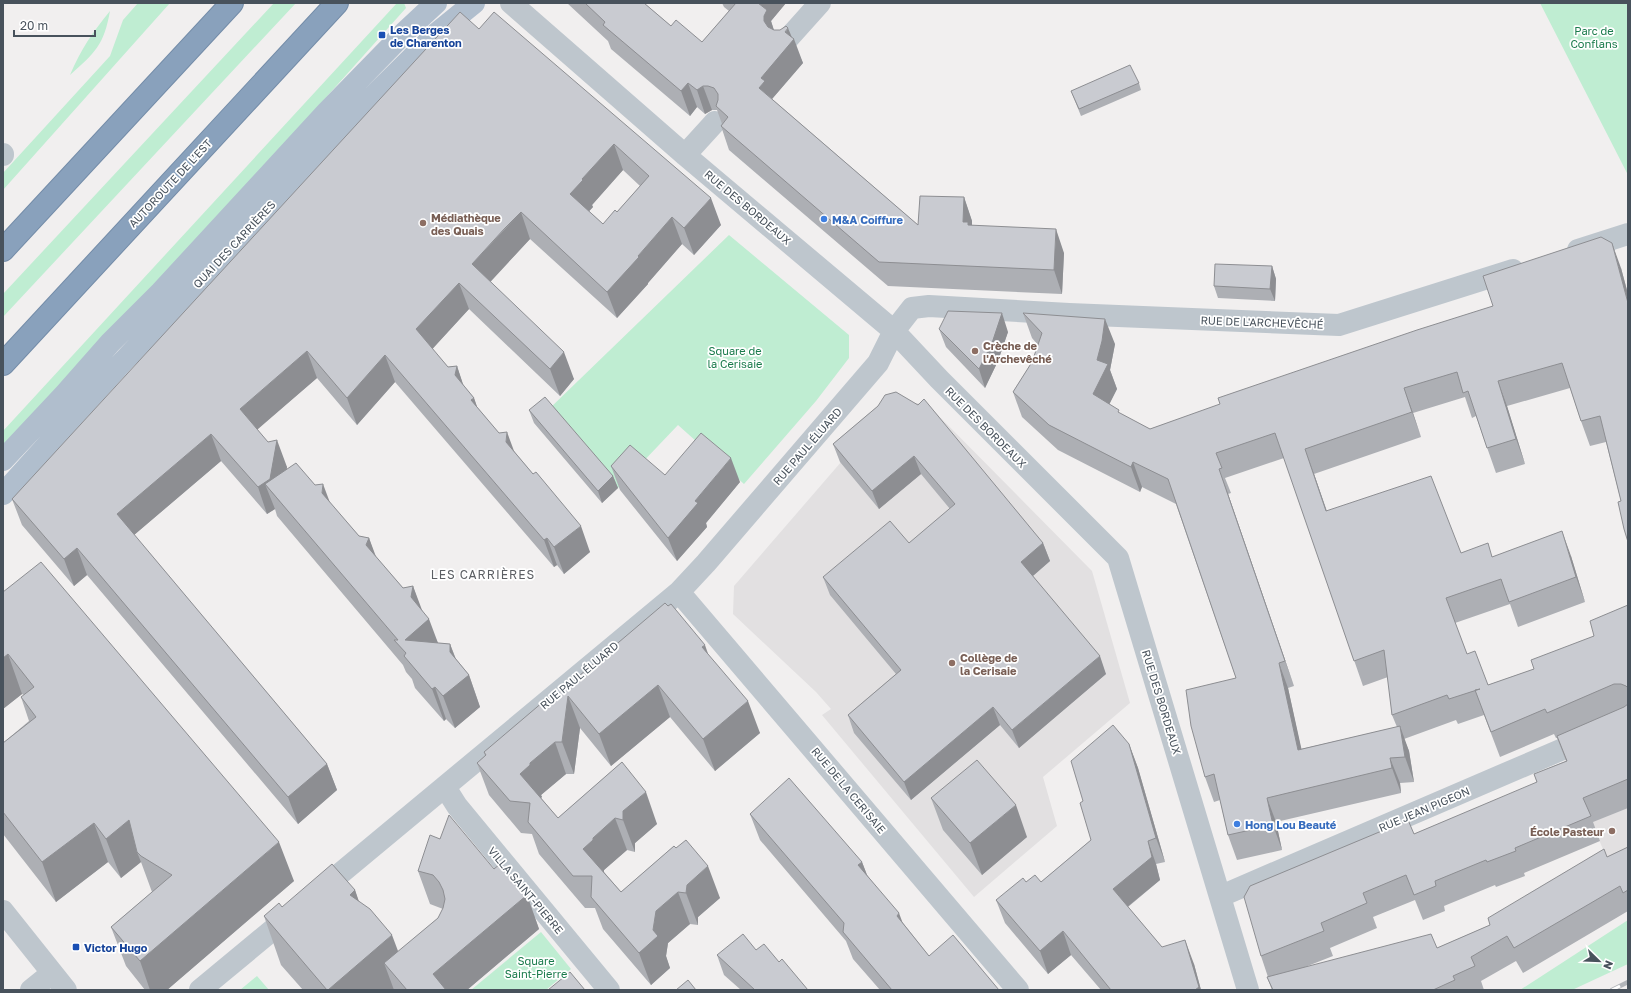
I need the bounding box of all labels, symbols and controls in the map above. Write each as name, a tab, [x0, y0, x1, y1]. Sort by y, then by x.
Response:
scale bar	[14, 12, 95, 38]
text: 20 m	[20, 18, 48, 33]
place label: Les Berges de Charenton	[390, 23, 462, 49]
park label: Parc de Conflans	[1570, 24, 1618, 50]
marker: Les Berges de Charenton	[377, 30, 387, 40]
street label: AUTOROUTE DE L’EST	[126, 136, 214, 230]
street label: RUE DES BORDEAUX	[702, 167, 794, 247]
street label: QUAI DES CARRIÈRES	[190, 198, 278, 290]
place label: Médiathèque des Quais	[431, 211, 501, 237]
place label: M&A Coiffure	[832, 213, 903, 226]
marker: M&A Coiffure	[819, 214, 829, 224]
marker: Médiathèque des Quais	[418, 218, 428, 228]
street label: RUE DE L'ARCHEVÊCHÉ	[1200, 313, 1324, 331]
place label: Crèche de l'Archevêché	[983, 339, 1052, 365]
park label: Square de la Cerisaie	[708, 344, 762, 370]
marker: Crèche de l'Archevêché	[970, 346, 980, 356]
street label: RUE DES BORDEAUX	[943, 384, 1029, 470]
street label: RUE PAUL ÉLUARD	[770, 404, 844, 487]
district label: LES CARRIÈRES	[431, 567, 535, 582]
street label: RUE PAUL ÉLUARD	[537, 638, 621, 712]
street label: RUE DES BORDEAUX	[1140, 648, 1184, 756]
place label: Collège de la Cerisaie	[960, 651, 1018, 677]
marker: Collège de la Cerisaie	[947, 658, 957, 668]
street label: RUE DE LA CERISAIE	[809, 744, 889, 836]
street label: RUE JEAN PIGEON	[1376, 784, 1472, 834]
place label: Hong Lou Beauté	[1245, 818, 1337, 831]
marker: Hong Lou Beauté	[1232, 819, 1242, 829]
place label: École Pasteur	[1530, 825, 1605, 838]
marker: École Pasteur	[1607, 826, 1617, 836]
street label: VILLA SAINT-PIERRE	[486, 844, 566, 936]
place label: Victor Hugo	[84, 941, 148, 954]
north arrow	[1579, 941, 1619, 981]
marker: Victor Hugo	[71, 942, 81, 952]
park label: Square Saint-Pierre	[505, 954, 567, 980]
text: N	[1601, 959, 1616, 971]

